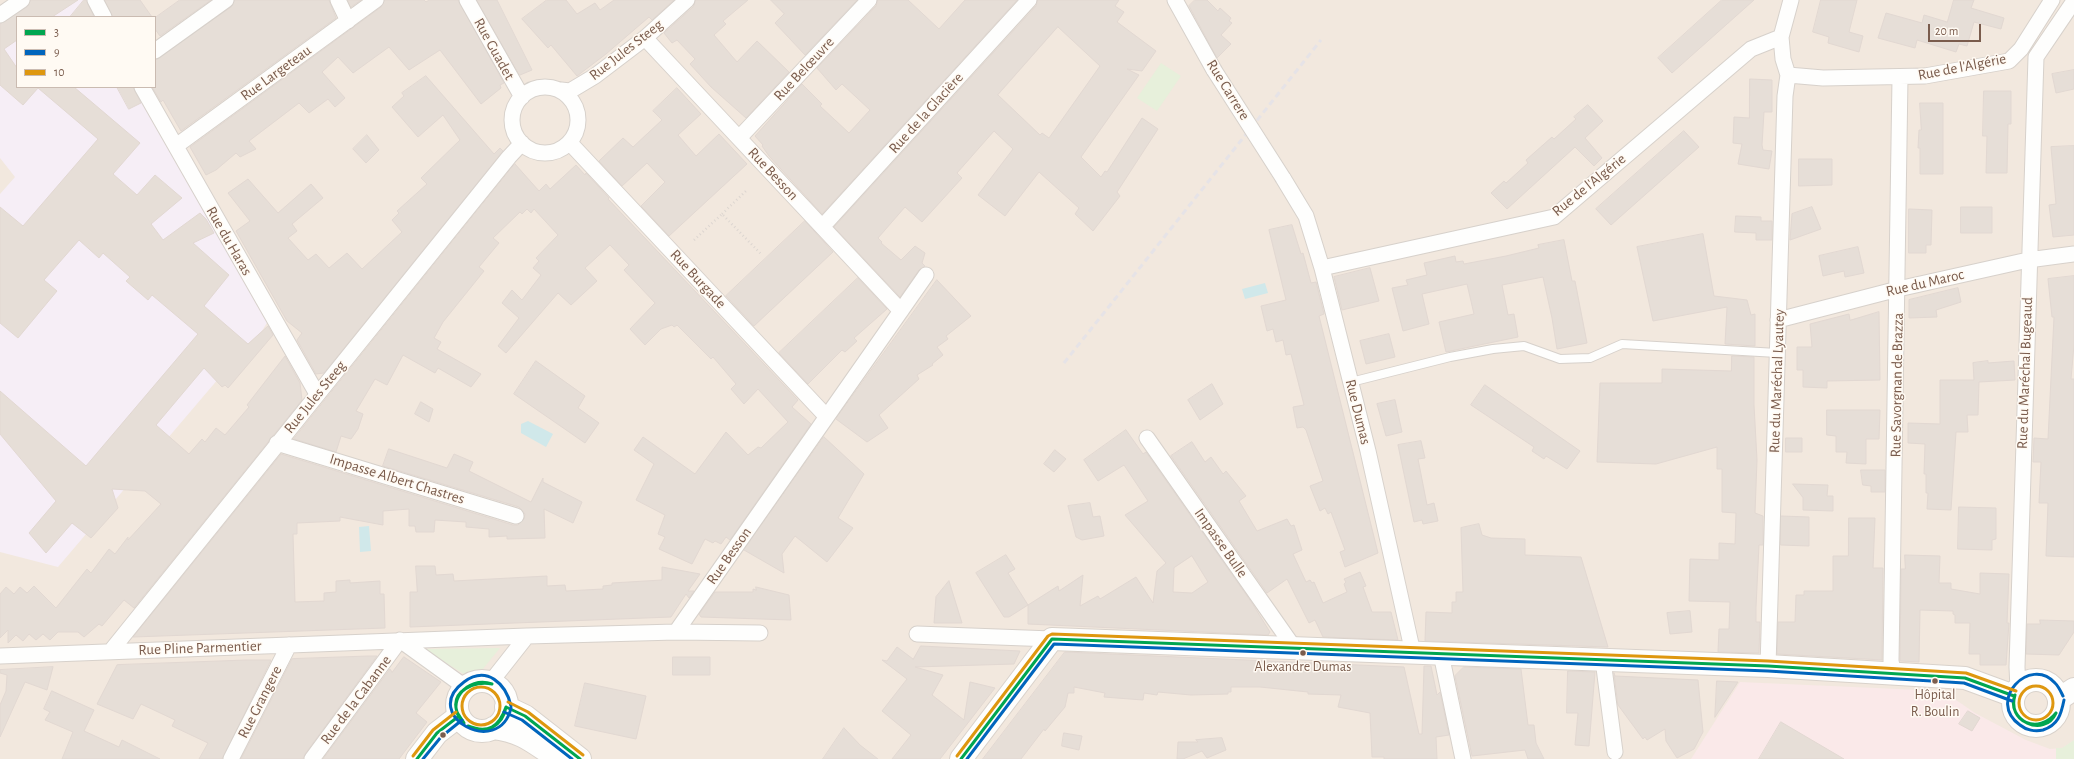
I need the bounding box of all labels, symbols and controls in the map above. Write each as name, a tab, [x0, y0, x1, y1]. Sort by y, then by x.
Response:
street label: Rue Guadet	[470, 15, 518, 83]
legend	[16, 16, 156, 88]
street label: Rue Jules Steeg	[586, 16, 666, 84]
scale bar	[1930, 16, 1983, 42]
text: 20 m	[1935, 25, 1958, 37]
text: 3	[54, 26, 59, 38]
street label: Rue Belœuvre	[770, 33, 838, 105]
street label: Rue Largeteau	[237, 41, 315, 105]
text: 9	[54, 46, 60, 58]
street label: Rue de l'Algérie	[1916, 50, 2008, 84]
street label: Rue Carrere	[1202, 56, 1254, 124]
text: 10	[54, 66, 64, 78]
street label: Rue de la Glacière	[885, 69, 967, 157]
street label: Rue Besson	[744, 144, 802, 204]
street label: Rue de l'Algérie	[1549, 150, 1629, 220]
street label: Rue du Haras	[202, 203, 256, 279]
street label: Rue Burgade	[666, 246, 730, 312]
street label: Rue du Maroc	[1884, 265, 1966, 301]
street label: Rue du Maréchal Bugeaud	[2013, 297, 2037, 449]
street label: Rue du Maréchal Lyautey	[1765, 309, 1789, 453]
street label: Rue Savorgnan de Brazza	[1887, 312, 1907, 458]
street label: Rue Jules Steeg	[280, 357, 350, 437]
street label: Rue Dumas	[1341, 377, 1375, 447]
street label: Impasse Albert Chastres	[327, 450, 467, 508]
street label: Impasse Bulle	[1190, 505, 1252, 581]
street label: Rue Besson	[703, 524, 755, 588]
street label: Rue Pline Parmentier	[138, 637, 262, 659]
marker: Alexandre Dumas	[1298, 648, 1308, 658]
street label: Rue de la Cabanne	[317, 652, 395, 748]
place label: Alexandre Dumas	[1255, 659, 1351, 675]
street label: Rue Grangere	[234, 663, 286, 741]
marker: Hôpital R. Boulin	[1930, 676, 1940, 686]
place label: Hôpital R. Boulin	[1911, 687, 1959, 720]
unlabelled marker	[438, 730, 448, 740]

